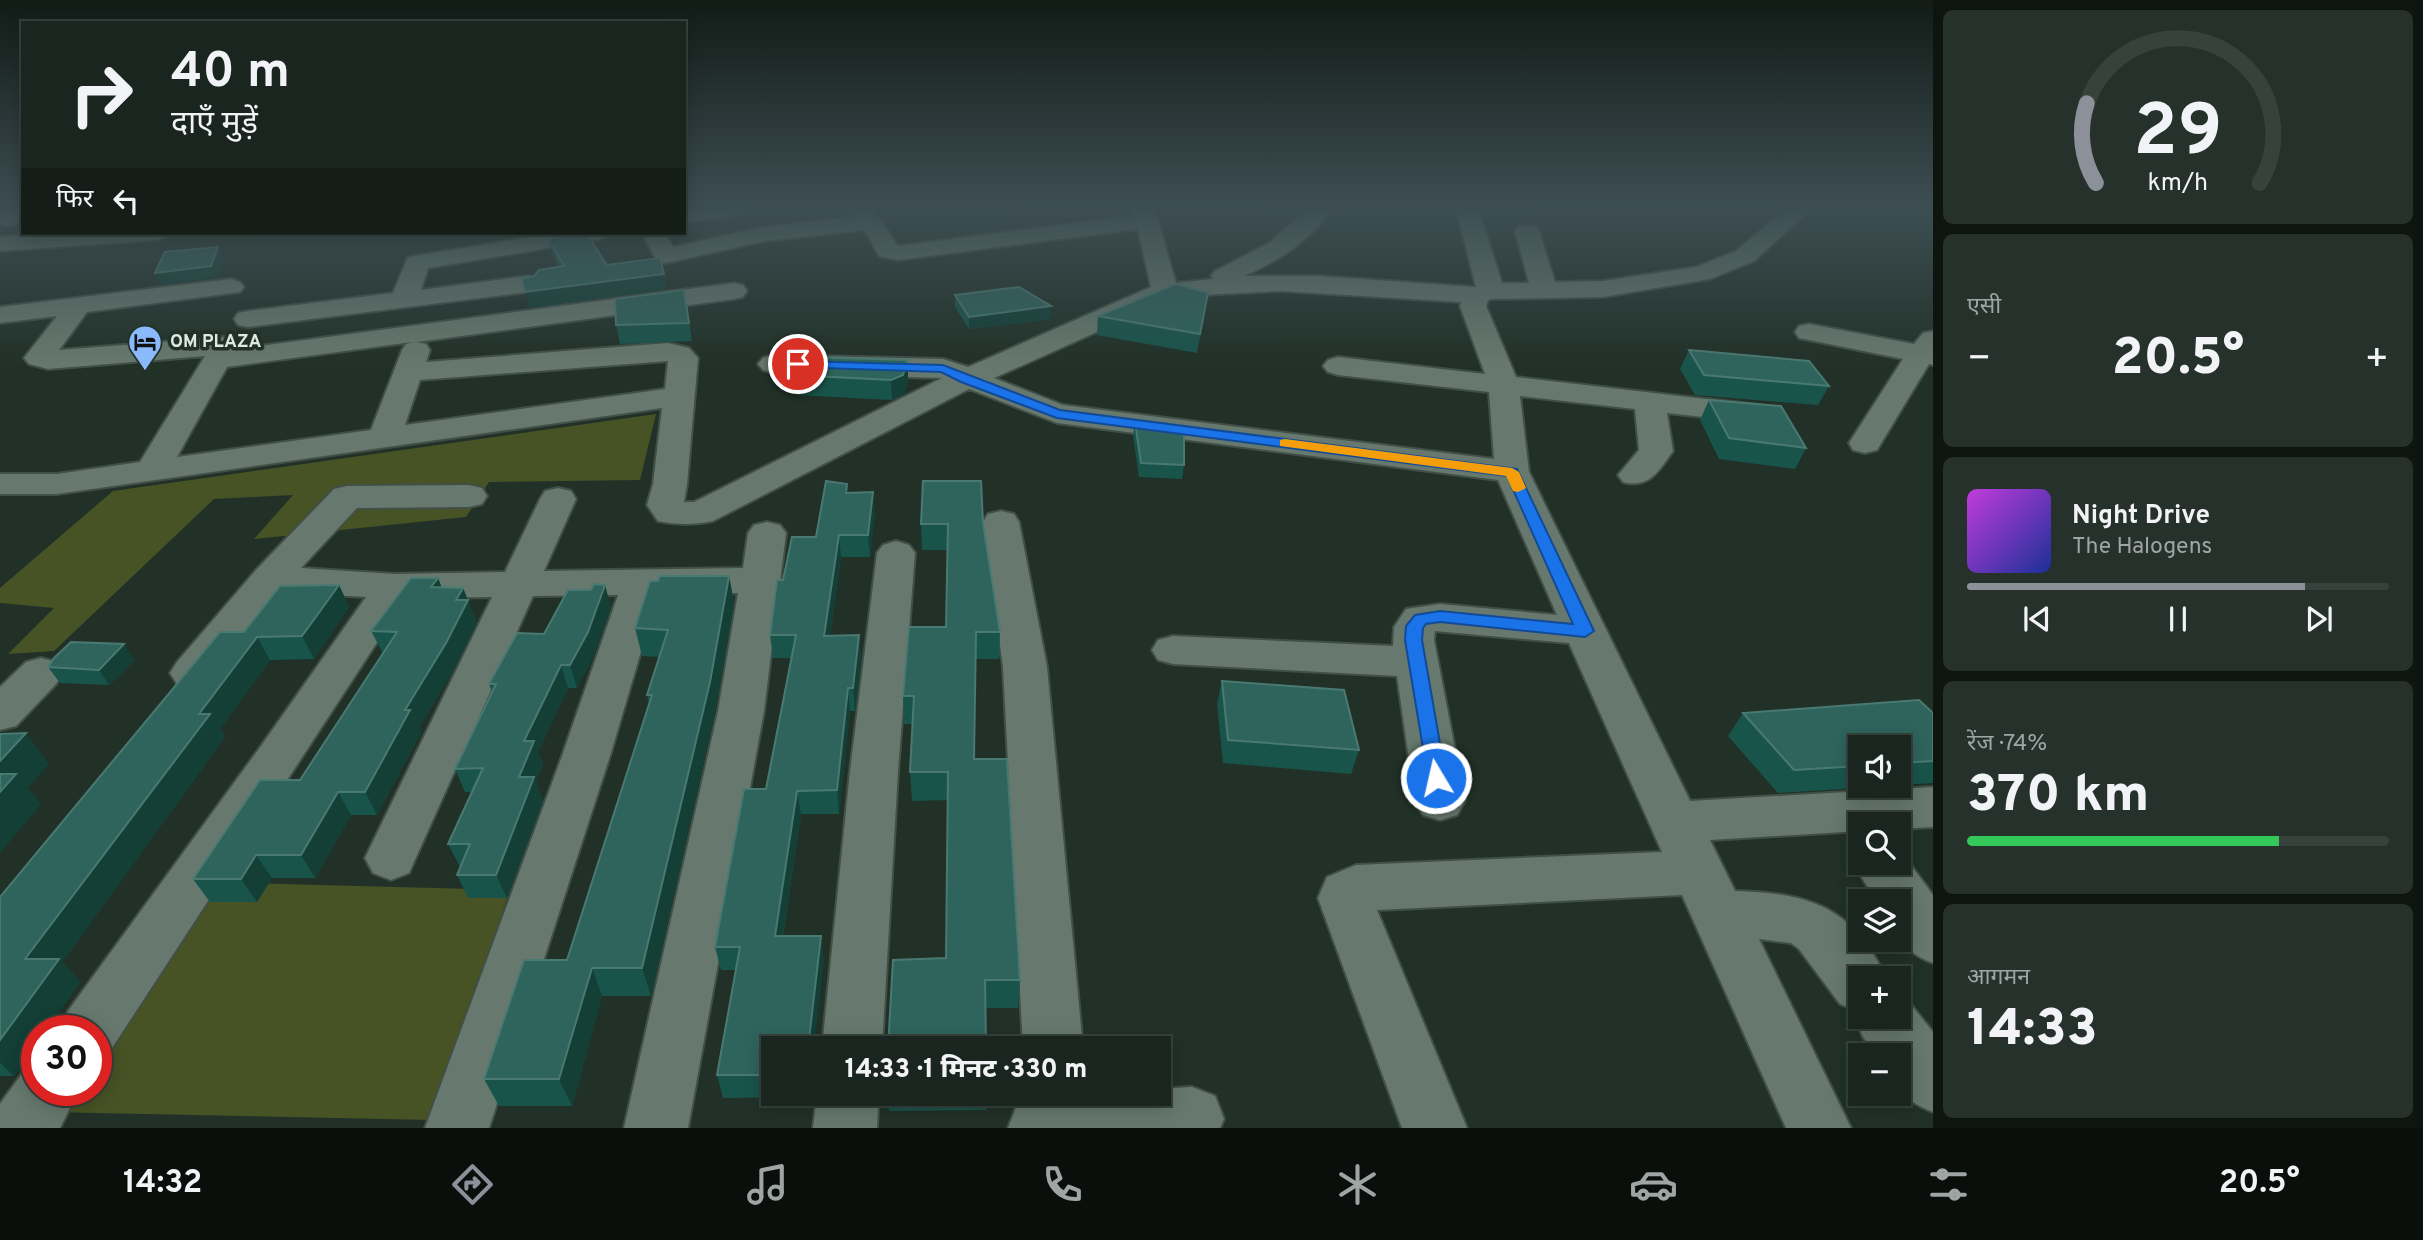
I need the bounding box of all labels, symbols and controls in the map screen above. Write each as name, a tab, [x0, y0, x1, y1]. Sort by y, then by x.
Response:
text: 40 m	[171, 43, 290, 105]
icon: right	[56, 49, 147, 140]
text: 29	[2133, 89, 2223, 181]
text: दाएँ मुड़ें	[171, 105, 258, 145]
text: km/h	[2148, 168, 2208, 200]
icon: left	[107, 182, 145, 220]
text: फिर	[56, 184, 93, 217]
text: एसी	[1967, 293, 2001, 322]
hotel icon: OM PLAZA	[126, 323, 164, 372]
text: 20.5°	[2112, 327, 2244, 393]
place label: OM PLAZA	[170, 331, 261, 354]
pin	[768, 334, 828, 394]
text: −	[1967, 336, 1992, 385]
text: +	[2364, 336, 2389, 385]
icon: arrive	[779, 345, 817, 383]
text: Night Drive	[2072, 500, 2210, 533]
text: The Halogens	[2072, 533, 2212, 562]
icon: previous	[2018, 600, 2056, 638]
icon: pause	[2159, 600, 2197, 638]
icon: next	[2300, 600, 2338, 638]
text: रेंज · 74%	[1967, 730, 2047, 759]
map controls	[1848, 735, 1911, 1106]
button: sound	[1848, 735, 1911, 798]
position arrow	[1399, 741, 1473, 815]
text: 370 km	[1967, 764, 2149, 830]
button: search	[1848, 812, 1911, 875]
button: layers	[1848, 889, 1911, 952]
text: आगमन	[1967, 964, 2030, 993]
button: +	[1848, 966, 1911, 1029]
text: 14:33	[1967, 998, 2098, 1064]
speed limit sign: 30	[21, 1015, 112, 1106]
button: −	[1848, 1043, 1911, 1106]
text: 14:33 · 1 मिनट · 330 m	[845, 1054, 1087, 1087]
icon: directions	[448, 1160, 497, 1209]
icon: music	[743, 1160, 792, 1209]
icon: phone	[1038, 1160, 1087, 1209]
icon: climate	[1333, 1160, 1382, 1209]
icon: car	[1629, 1160, 1678, 1209]
icon: filters	[1924, 1160, 1973, 1209]
text: 14:32	[123, 1164, 202, 1204]
text: 20.5°	[2219, 1164, 2300, 1204]

